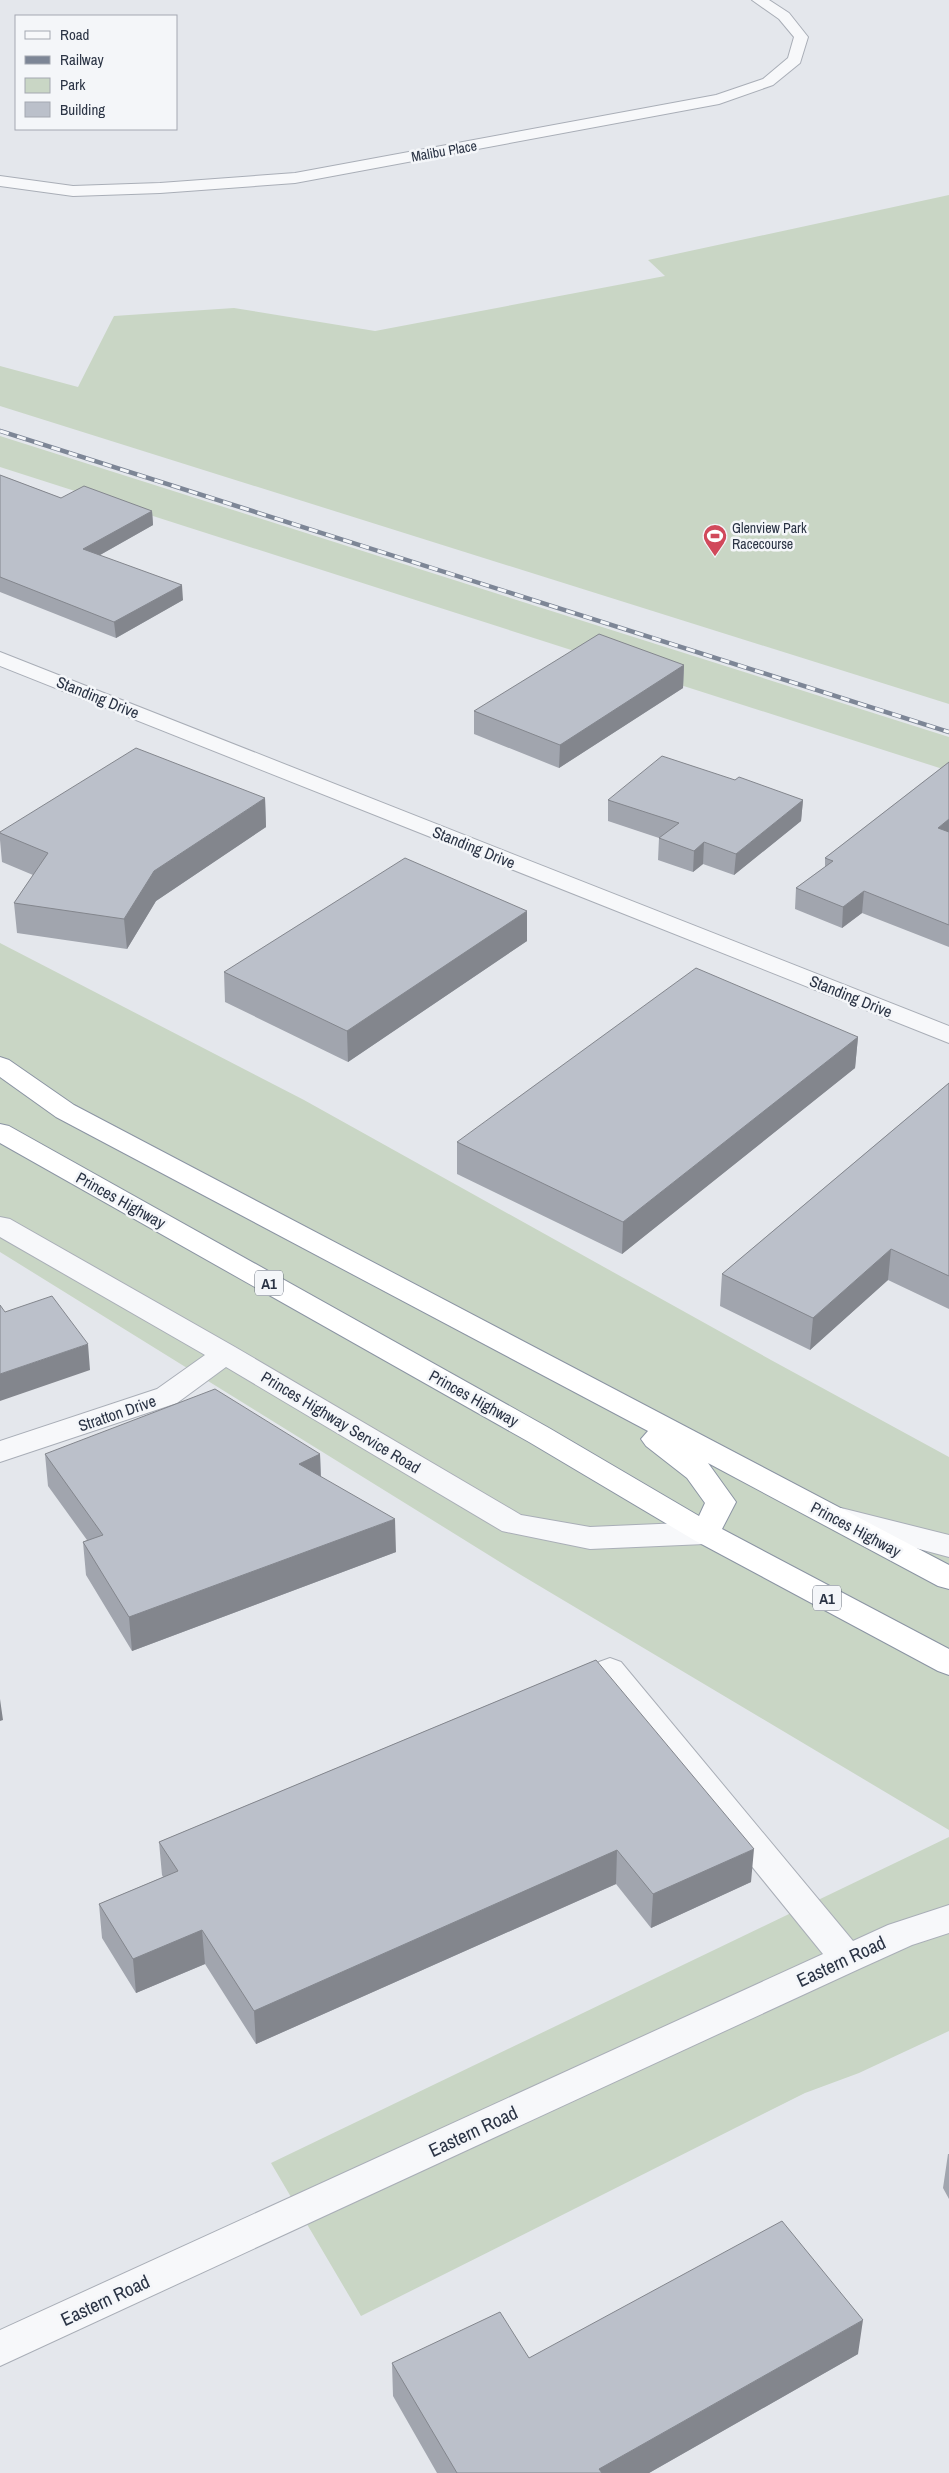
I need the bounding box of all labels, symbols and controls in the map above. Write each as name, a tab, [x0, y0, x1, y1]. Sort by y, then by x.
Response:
legend	[15, 15, 178, 130]
text: Road	[60, 24, 89, 45]
text: Railway	[60, 49, 105, 70]
text: Park	[60, 74, 86, 95]
text: Building	[60, 99, 105, 120]
street label: Malibu Place	[410, 136, 478, 166]
place label: Glenview Park Racecourse	[732, 519, 807, 553]
sports icon: Glenview Park Racecourse	[702, 523, 728, 557]
street label: Standing Drive	[53, 670, 143, 724]
street label: Standing Drive	[429, 820, 519, 874]
street label: Standing Drive	[806, 969, 896, 1023]
street label: Princes Highway	[72, 1166, 170, 1234]
road number: A1	[255, 1270, 283, 1296]
street label: Princes Highway	[425, 1364, 523, 1432]
street label: Princes Highway Service Road	[257, 1366, 425, 1478]
street label: Stratton Drive	[75, 1389, 159, 1437]
street label: Princes Highway	[807, 1496, 905, 1562]
road number: A1	[813, 1586, 841, 1610]
street label: Eastern Road	[792, 1929, 890, 1993]
street label: Eastern Road	[424, 2099, 522, 2163]
street label: Eastern Road	[56, 2268, 154, 2332]

